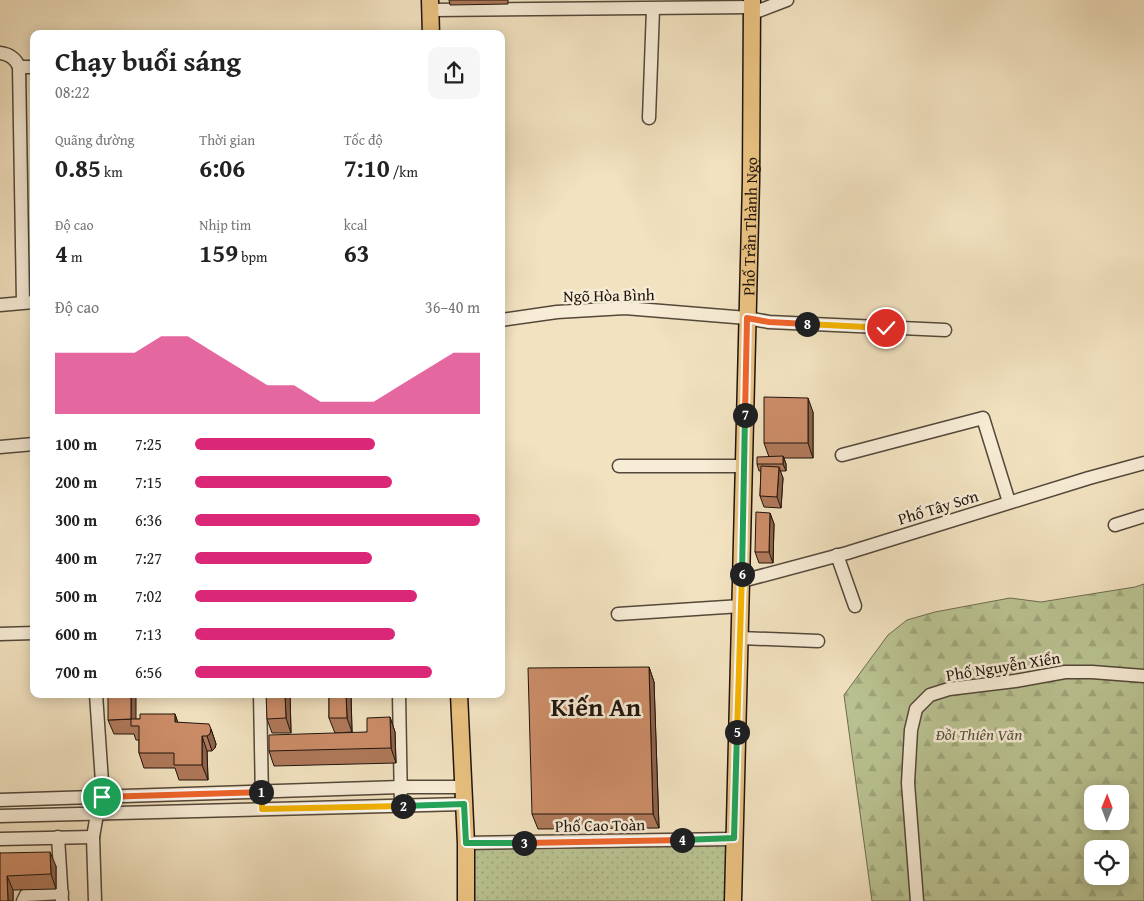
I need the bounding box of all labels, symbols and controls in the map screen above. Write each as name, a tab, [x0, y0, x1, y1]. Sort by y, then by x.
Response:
text: Chạy buổi sáng	[55, 40, 241, 81]
button: share	[428, 47, 480, 99]
text: 08:22	[55, 80, 90, 104]
text: Quãng đường	[55, 130, 135, 150]
text: Thời gian	[199, 130, 255, 150]
text: Tốc độ	[344, 130, 383, 150]
text: 0.85	[55, 150, 101, 186]
text: 6:06	[199, 150, 245, 186]
text: 7:10	[344, 150, 390, 186]
street label: Phố Trần Thành Ngọ	[736, 157, 763, 296]
text: km	[101, 162, 123, 182]
text: /km	[390, 162, 418, 182]
text: Độ cao	[55, 215, 94, 235]
text: Nhịp tim	[199, 215, 251, 235]
text: kcal	[344, 215, 368, 235]
text: 4	[55, 235, 68, 271]
text: 159	[199, 235, 238, 271]
text: 63	[344, 235, 370, 271]
text: m	[68, 247, 82, 267]
text: bpm	[238, 247, 268, 267]
street label: Ngõ Hòa Bình	[563, 282, 655, 308]
text: Độ cao	[55, 295, 99, 319]
text: 36–40 m	[425, 295, 480, 319]
pin	[865, 307, 907, 349]
pin: 8	[794, 312, 820, 336]
text: 8	[804, 314, 811, 334]
icon: check	[872, 314, 900, 342]
pin: 7	[732, 402, 758, 428]
text: 7	[742, 405, 749, 425]
text: 100 m	[55, 432, 97, 456]
text: 7:25	[135, 432, 162, 456]
text: 200 m	[55, 470, 97, 494]
text: 7:15	[135, 470, 162, 494]
street label: Phố Tây Sơn	[895, 483, 981, 531]
text: 300 m	[55, 508, 97, 532]
text: 6:36	[135, 508, 162, 532]
text: 400 m	[55, 546, 97, 570]
text: 7:27	[135, 546, 162, 570]
pin: 6	[730, 562, 754, 586]
text: 6	[739, 564, 746, 584]
text: 500 m	[55, 584, 97, 608]
text: 7:02	[135, 584, 162, 608]
text: 600 m	[55, 622, 97, 646]
text: 7:13	[135, 622, 162, 646]
street label: Phố Nguyễn Xiển	[944, 645, 1062, 687]
text: 700 m	[55, 660, 97, 684]
text: 6:56	[135, 660, 162, 684]
district label: Kiến An	[551, 687, 642, 726]
pin: 5	[724, 720, 750, 744]
text: 5	[734, 722, 741, 742]
park label: Đồi Thiên Văn	[935, 722, 1022, 746]
pin	[81, 776, 123, 818]
pin: 1	[248, 780, 274, 804]
text: 1	[258, 782, 265, 802]
icon: arrive	[88, 783, 116, 811]
north arrow	[1084, 785, 1129, 830]
map controls	[1084, 785, 1129, 885]
pin: 2	[390, 794, 416, 818]
text: 2	[400, 796, 407, 816]
street label: Phố Cao Toàn	[555, 812, 645, 838]
pin: 4	[670, 828, 694, 852]
pin: 3	[512, 830, 536, 856]
text: 4	[679, 830, 686, 850]
text: 3	[521, 833, 528, 853]
button: locate	[1084, 840, 1129, 885]

